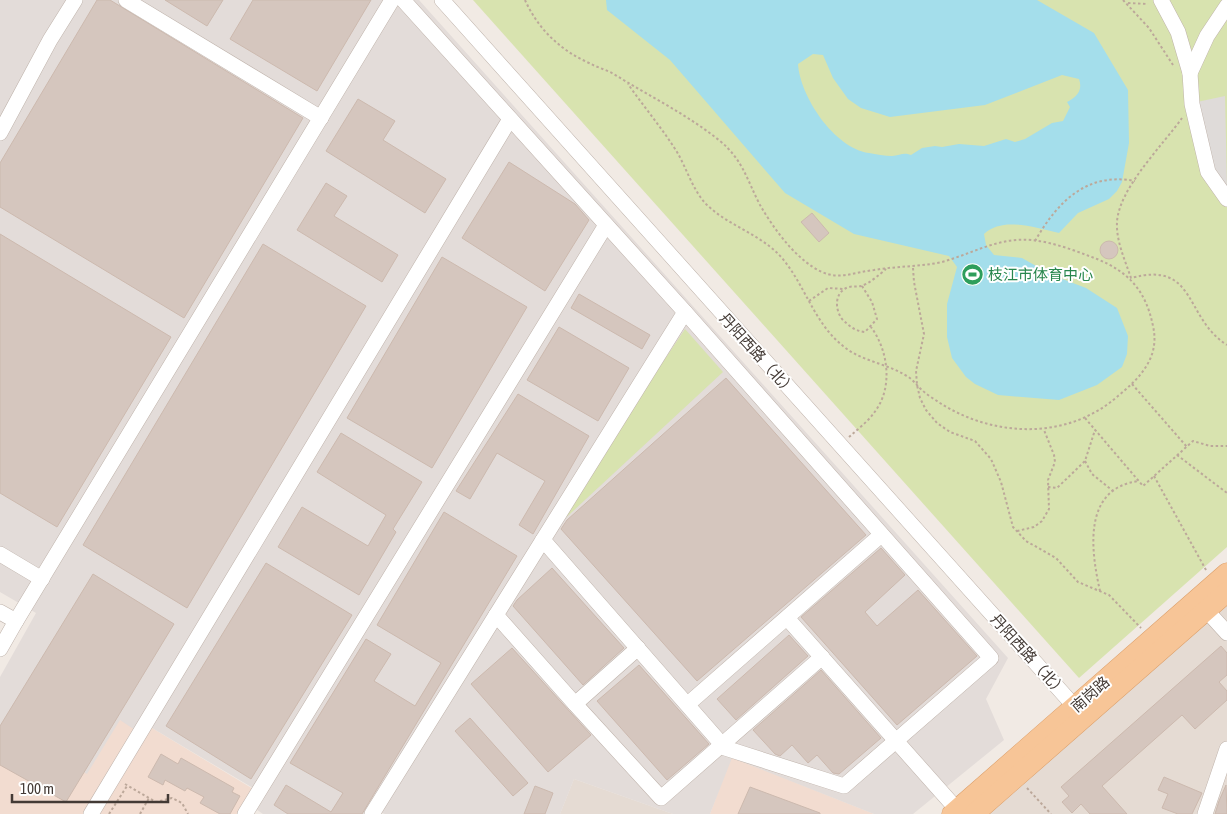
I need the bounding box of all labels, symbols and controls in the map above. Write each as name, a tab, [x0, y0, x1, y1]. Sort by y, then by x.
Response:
sports icon: 枝江市体育中心	[960, 262, 984, 286]
place label: 枝江市体育中心	[988, 266, 1093, 283]
street label: 丹阳西路（北）	[717, 309, 799, 399]
street label: 丹阳西路（北）	[988, 610, 1070, 700]
street label: 南岗路	[1067, 673, 1113, 715]
scale bar	[12, 772, 169, 804]
text: 100 m	[20, 780, 54, 797]

